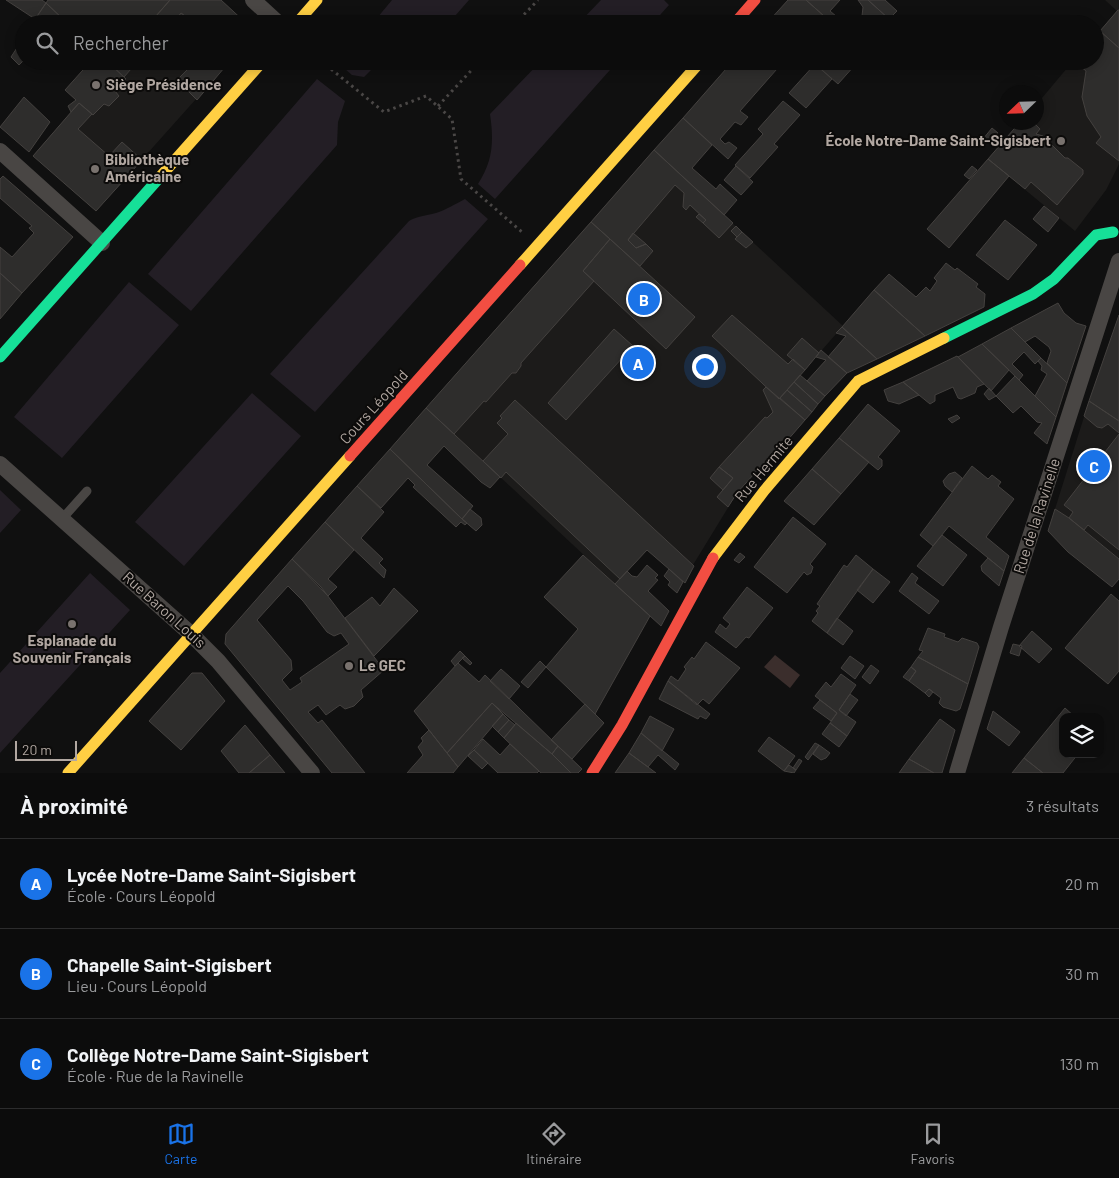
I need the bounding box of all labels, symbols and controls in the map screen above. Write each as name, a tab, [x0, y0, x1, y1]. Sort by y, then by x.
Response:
search box	[15, 15, 1104, 70]
icon: search	[33, 29, 61, 57]
text: Rechercher	[73, 31, 169, 54]
place label: Siège Présidence	[106, 75, 221, 93]
marker: Siège Présidence	[90, 79, 102, 91]
north arrow	[999, 85, 1044, 130]
place label: École Notre-Dame Saint-Sigisbert	[825, 131, 1051, 149]
marker: École Notre-Dame Saint-Sigisbert	[1055, 135, 1067, 147]
place label: Bibliothèque Américaine	[105, 150, 189, 185]
marker: Bibliothèque Américaine	[89, 163, 101, 175]
pin: B	[628, 280, 660, 318]
pin: A	[622, 344, 654, 382]
your location	[692, 354, 718, 380]
street label: Cours Léopold	[335, 366, 411, 447]
street label: Rue Hermite	[730, 432, 796, 505]
pin: C	[1078, 447, 1110, 485]
street label: Rue de la Ravinelle	[1009, 456, 1063, 576]
street label: Rue Baron Louis	[119, 567, 210, 651]
marker: Esplanade du Souvenir Français	[66, 618, 78, 630]
place label: Esplanade du Souvenir Français	[13, 631, 132, 666]
place label: Le GEC	[359, 656, 406, 674]
marker: Le GEC	[343, 660, 355, 672]
map controls	[1059, 713, 1104, 758]
button: layers	[1059, 713, 1104, 758]
scale bar	[15, 738, 78, 761]
text: 20 m	[22, 741, 52, 758]
text: À proximité	[20, 793, 128, 818]
text: 3 résultats	[1026, 796, 1099, 815]
text: Lycée Notre-Dame Saint-Sigisbert	[67, 863, 356, 886]
text: A	[31, 874, 41, 893]
text: 20 m	[1065, 874, 1099, 893]
text: École · Cours Léopold	[67, 886, 216, 905]
text: Chapelle Saint-Sigisbert	[67, 953, 272, 976]
text: B	[31, 964, 41, 983]
text: 30 m	[1065, 964, 1099, 983]
text: Lieu · Cours Léopold	[67, 976, 207, 995]
text: Collège Notre-Dame Saint-Sigisbert	[67, 1043, 369, 1066]
text: C	[31, 1054, 41, 1073]
text: 130 m	[1060, 1054, 1099, 1073]
text: École · Rue de la Ravinelle	[67, 1066, 244, 1085]
tab: Carte	[164, 1120, 198, 1167]
tab: Itinéraire	[526, 1120, 582, 1167]
tab: Favoris	[911, 1120, 955, 1167]

